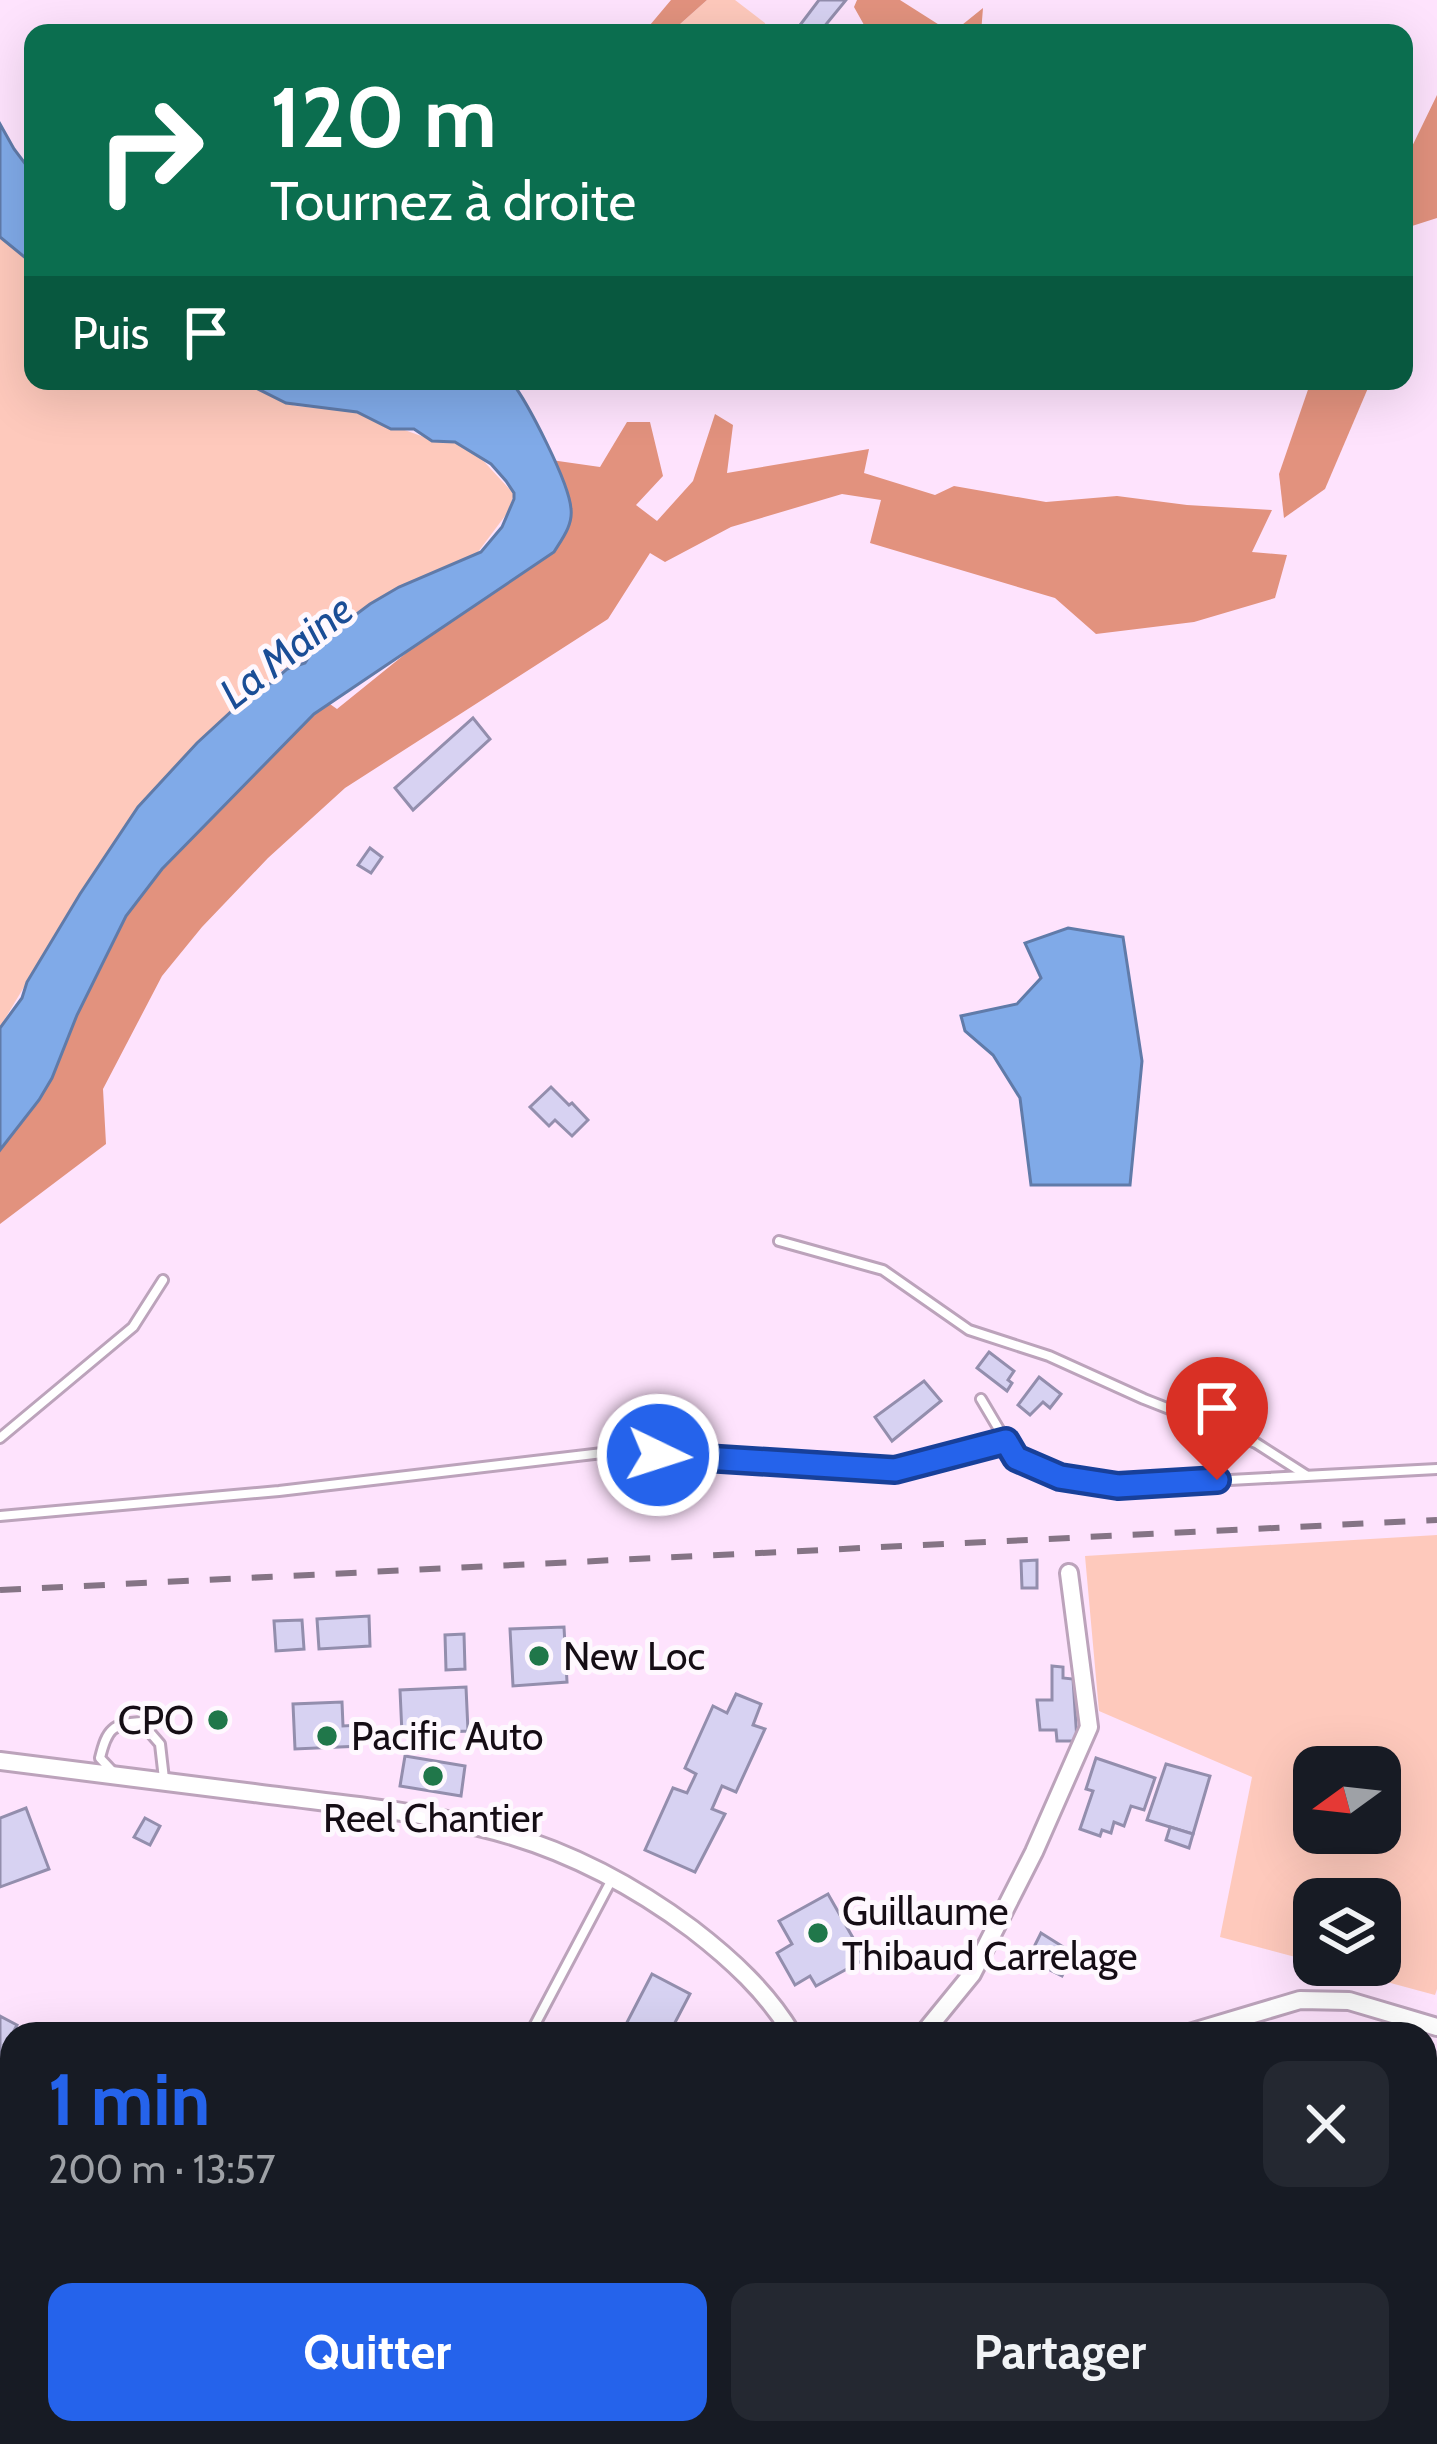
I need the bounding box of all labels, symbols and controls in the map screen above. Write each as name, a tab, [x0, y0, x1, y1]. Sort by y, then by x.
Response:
text: 120 m	[270, 66, 497, 168]
icon: right	[72, 72, 228, 228]
text: Tournez à droite	[270, 168, 636, 234]
icon: arrive	[173, 300, 239, 366]
text: Puis	[72, 306, 149, 360]
water label: La Maine	[209, 583, 363, 719]
pin	[1166, 1357, 1268, 1480]
icon: arrive	[1184, 1375, 1250, 1441]
position arrow	[595, 1392, 721, 1518]
place label: New Loc	[563, 1632, 705, 1680]
marker: New Loc	[526, 1643, 552, 1669]
place label: CPO	[118, 1696, 194, 1744]
marker: CPO	[205, 1707, 231, 1733]
place label: Pacific Auto	[351, 1712, 544, 1760]
marker: Pacific Auto	[314, 1723, 340, 1749]
north arrow	[1293, 1746, 1401, 1854]
map controls	[1293, 1746, 1401, 1986]
marker: Reel Chantier	[420, 1763, 446, 1789]
place label: Reel Chantier	[323, 1794, 544, 1842]
button: layers	[1293, 1878, 1401, 1986]
place label: Guillaume Thibaud Carrelage	[842, 1887, 1137, 1980]
marker: Guillaume Thibaud Carrelage	[805, 1920, 831, 1946]
text: 1 min	[48, 2056, 210, 2143]
button: close	[1263, 2061, 1389, 2187]
text: 200 m · 13:57	[48, 2145, 275, 2193]
button: Quitter	[48, 2283, 707, 2421]
button: Partager	[731, 2283, 1389, 2421]

